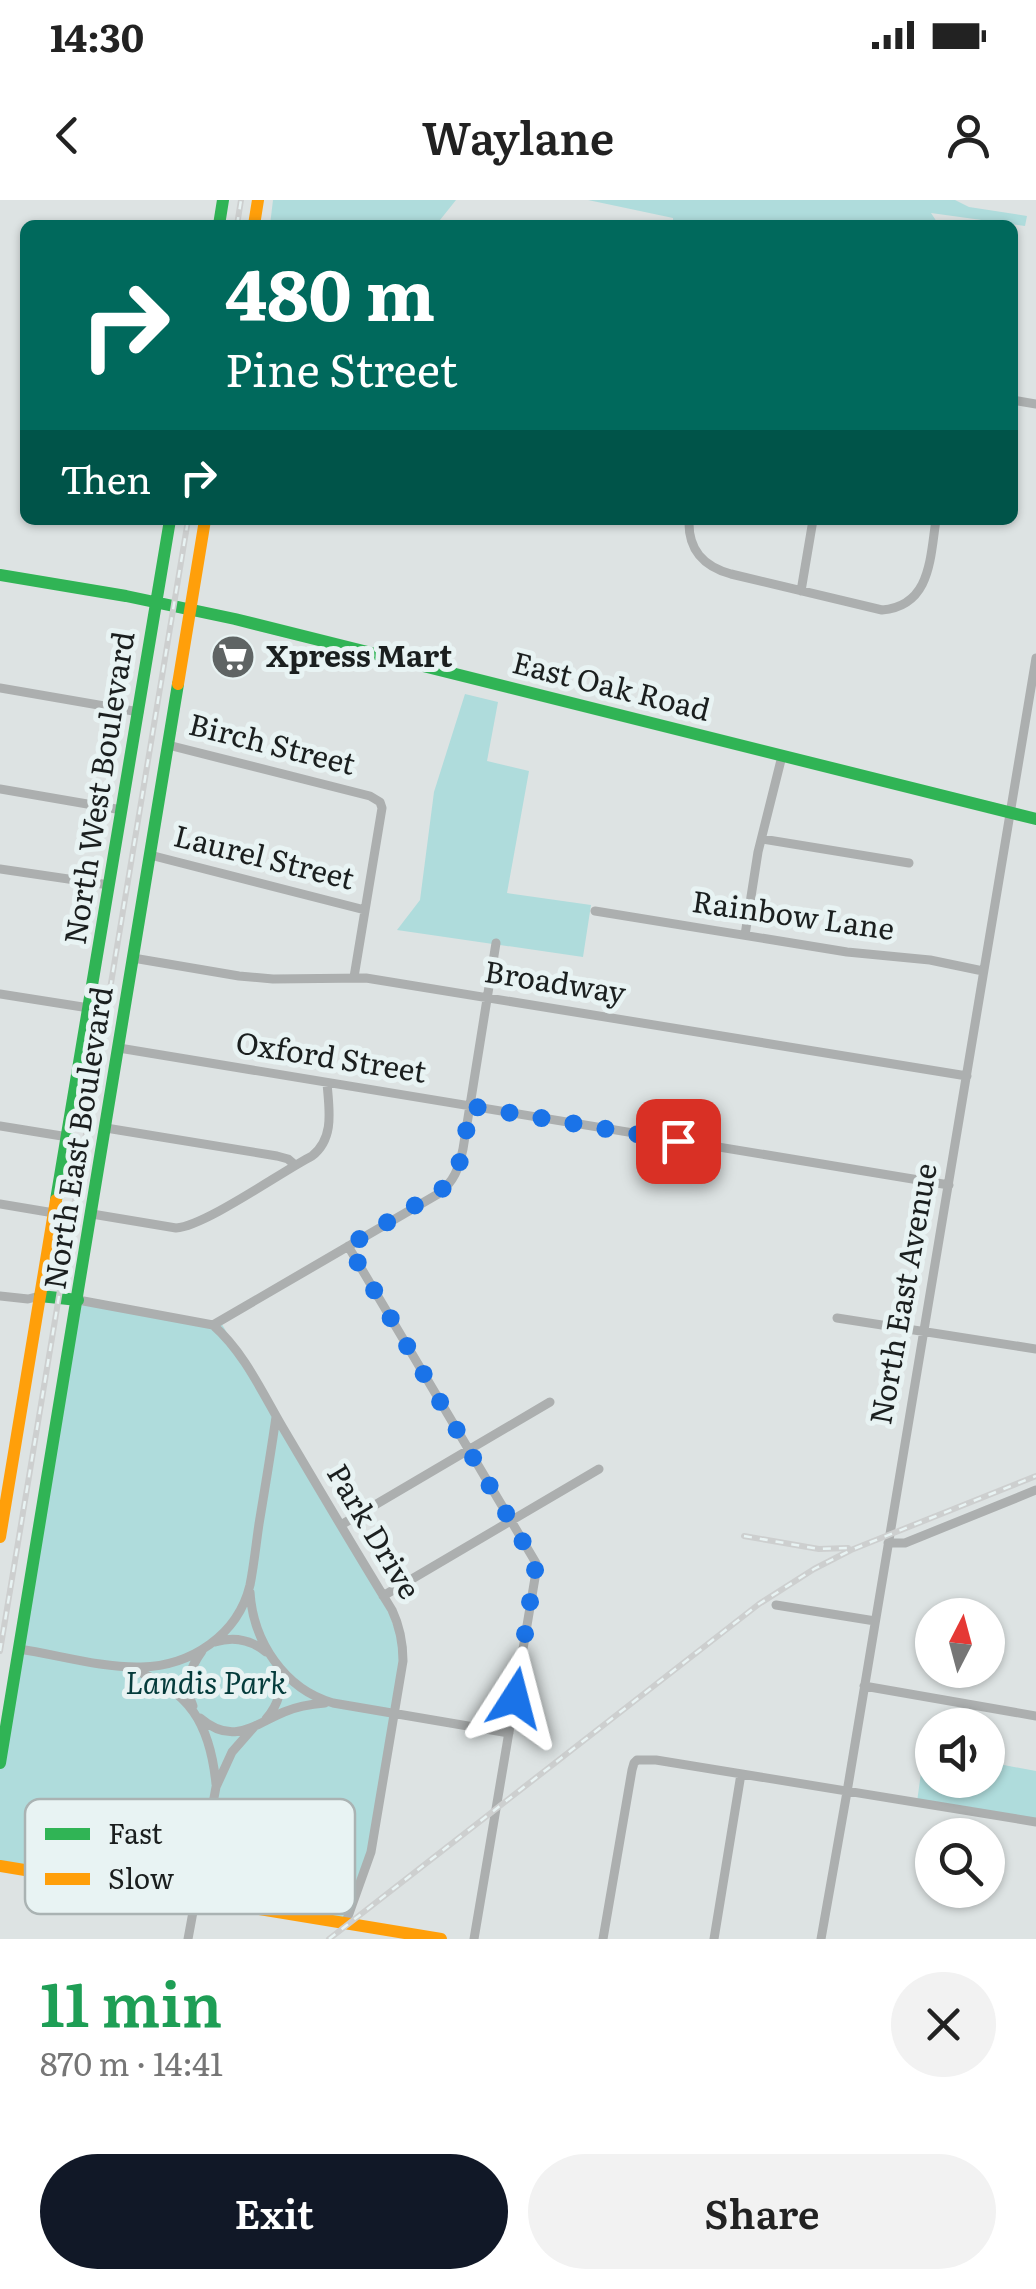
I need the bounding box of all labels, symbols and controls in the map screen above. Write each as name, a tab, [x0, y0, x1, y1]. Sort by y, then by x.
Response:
text: 14:30	[50, 7, 144, 64]
text: Waylane	[422, 102, 614, 169]
icon: back	[40, 108, 95, 163]
icon: person	[941, 108, 996, 163]
text: 480 m	[225, 239, 435, 343]
icon: right	[60, 260, 190, 390]
text: Pine Street	[225, 334, 458, 401]
text: Then	[60, 449, 151, 506]
icon: right	[171, 450, 226, 505]
street label: North West Boulevard	[51, 628, 143, 947]
place label: Xpress Mart	[266, 632, 453, 676]
supermarket icon: Xpress Mart	[210, 634, 256, 680]
street label: East Oak Road	[508, 638, 715, 730]
street label: Birch Street	[185, 700, 361, 784]
street label: Laurel Street	[170, 811, 360, 899]
street label: Rainbow Lane	[689, 877, 897, 949]
street label: Broadway	[482, 947, 630, 1013]
street label: North East Boulevard	[30, 983, 122, 1292]
street label: Oxford Street	[233, 1018, 430, 1092]
pin	[636, 1099, 721, 1184]
icon: arrive	[651, 1114, 706, 1169]
street label: North East Avenue	[856, 1159, 946, 1428]
street label: Park Drive	[318, 1455, 433, 1606]
north arrow	[915, 1598, 1005, 1688]
map controls	[915, 1598, 1005, 1908]
position arrow	[463, 1646, 567, 1750]
park label: Landis Park	[125, 1659, 287, 1703]
button: sound	[915, 1708, 1005, 1798]
legend	[25, 1799, 355, 1914]
text: Fast	[108, 1811, 163, 1853]
button: search	[915, 1818, 1005, 1908]
text: Slow	[108, 1856, 174, 1898]
text: 11 min	[40, 1956, 222, 2045]
button: close	[891, 1972, 996, 2077]
text: 870 m · 14:41	[40, 2038, 223, 2086]
button: Exit	[40, 2154, 508, 2269]
button: Share	[528, 2154, 996, 2269]

